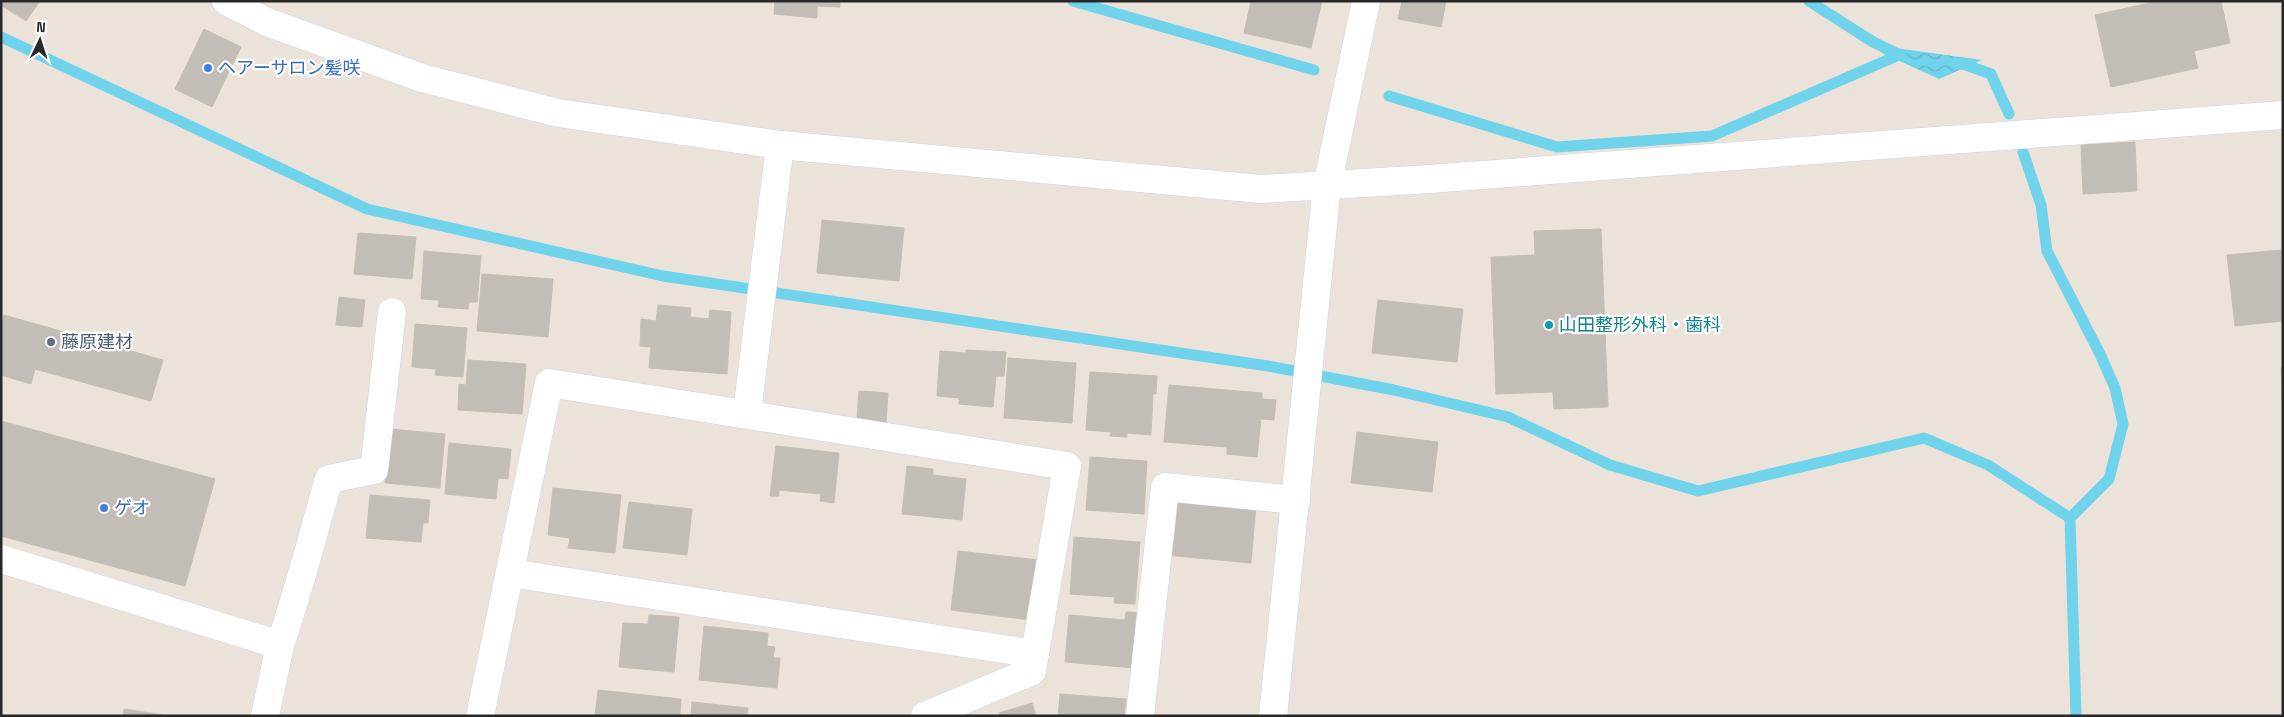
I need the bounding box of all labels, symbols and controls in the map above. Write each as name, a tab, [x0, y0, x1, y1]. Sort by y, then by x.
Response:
north arrow	[15, 15, 65, 65]
text: N	[36, 18, 46, 36]
place label: ヘアーサロン髪咲	[218, 56, 361, 79]
marker: ヘアーサロン髪咲	[202, 62, 214, 74]
place label: 山田整形外科・歯科	[1559, 313, 1721, 336]
marker: 山田整形外科・歯科	[1543, 319, 1555, 331]
place label: 藤原建材	[61, 330, 133, 353]
marker: 藤原建材	[45, 336, 57, 348]
place label: ゲオ	[114, 496, 150, 519]
marker: ゲオ	[98, 502, 110, 514]

